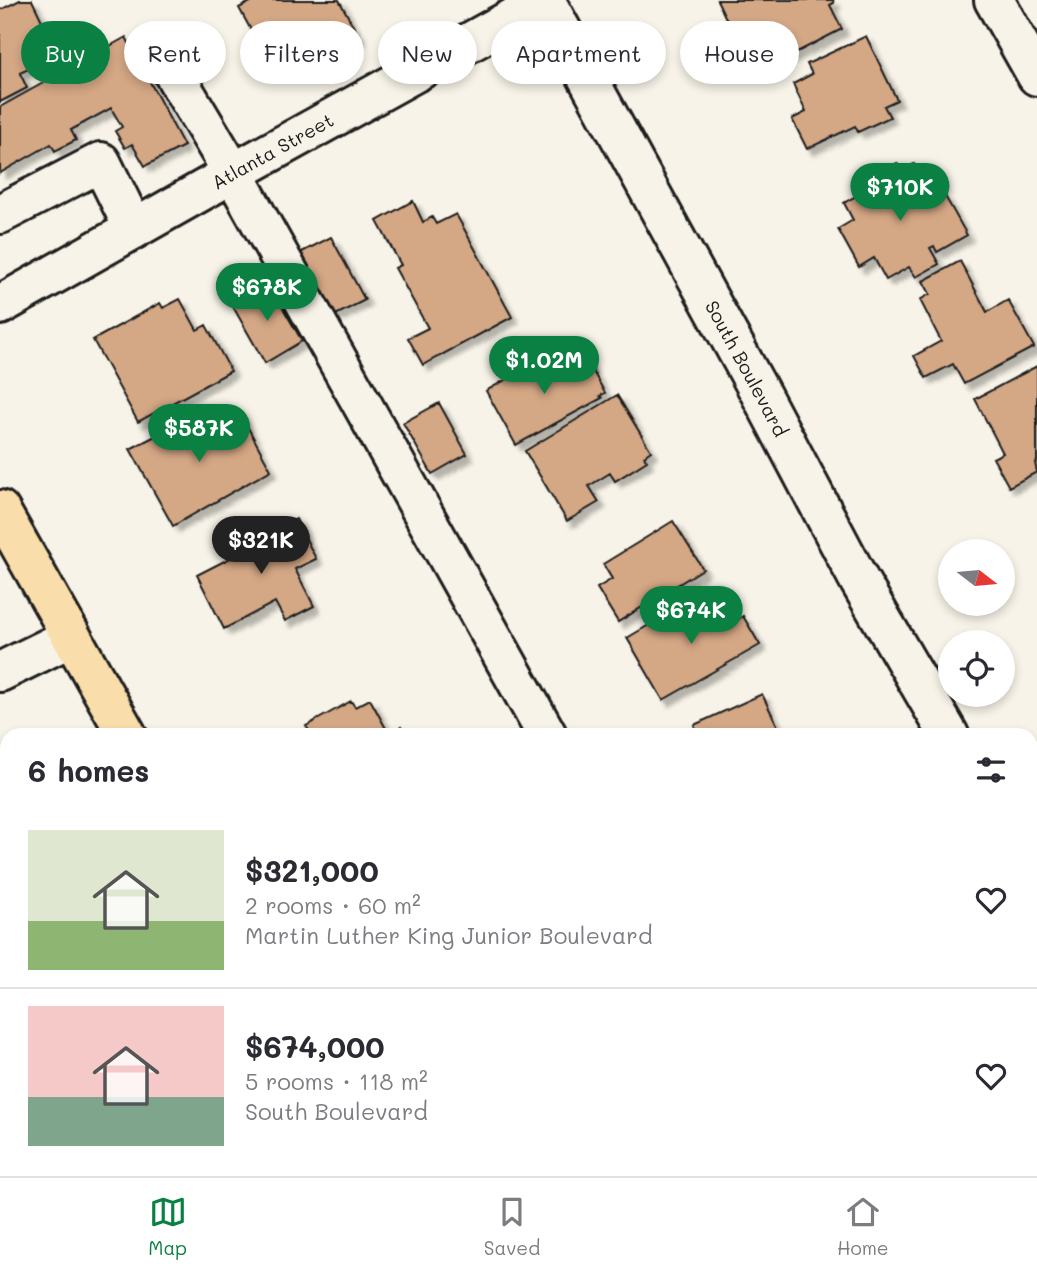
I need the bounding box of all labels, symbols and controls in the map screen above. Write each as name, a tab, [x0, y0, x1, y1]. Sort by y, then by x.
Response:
chip: Buy	[21, 21, 110, 84]
chip: Rent	[124, 21, 226, 84]
chip: Filters	[240, 21, 364, 84]
chip: New	[378, 21, 477, 84]
chip: Apartment	[491, 21, 666, 84]
chip: House	[680, 21, 799, 84]
street label: Atlanta Street	[207, 107, 338, 195]
pin: $710K	[851, 164, 949, 223]
text: $710K	[866, 171, 934, 201]
pin: $678K	[218, 264, 316, 323]
text: $678K	[232, 271, 302, 301]
street label: South Boulevard	[700, 296, 794, 441]
pin: $1.02M	[487, 336, 601, 396]
text: $1.02M	[505, 344, 583, 374]
pin: $587K	[150, 405, 248, 464]
text: $587K	[164, 412, 234, 442]
pin: $321K	[212, 516, 310, 576]
text: $321K	[228, 524, 294, 554]
north arrow	[938, 539, 1015, 616]
map controls	[938, 539, 1015, 707]
pin: $674K	[642, 586, 740, 646]
text: $674K	[656, 594, 726, 624]
button: locate	[938, 630, 1015, 707]
text: 6 homes	[28, 750, 149, 790]
icon: filters	[972, 751, 1010, 789]
text: $321,000	[245, 850, 379, 890]
icon: home	[84, 858, 168, 942]
icon: heart	[972, 881, 1010, 919]
text: 2 rooms · 60 m²	[245, 890, 421, 920]
text: Martin Luther King Junior Boulevard	[245, 920, 653, 950]
text: $674,000	[245, 1026, 385, 1066]
icon: home	[84, 1034, 168, 1118]
icon: heart	[972, 1057, 1010, 1095]
text: 5 rooms · 118 m²	[245, 1066, 428, 1096]
text: South Boulevard	[245, 1096, 428, 1126]
tab: Map	[148, 1193, 187, 1260]
tab: Saved	[484, 1193, 540, 1260]
tab: Home	[837, 1193, 889, 1260]

